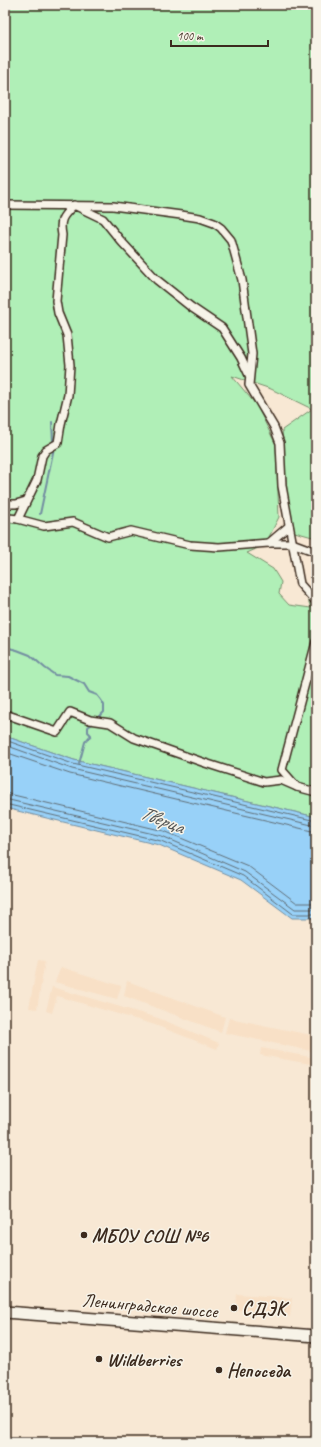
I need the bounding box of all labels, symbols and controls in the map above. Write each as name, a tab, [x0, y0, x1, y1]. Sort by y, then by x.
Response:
scale bar	[171, 22, 268, 48]
text: 100 m	[177, 28, 204, 44]
water label: Тверца	[136, 800, 189, 840]
place label: МБОУ СОШ №6	[92, 1224, 210, 1248]
marker: МБОУ СОШ №6	[79, 1230, 89, 1240]
street label: Ленинградское шоссе	[81, 1288, 220, 1324]
place label: СДЭК	[242, 1297, 290, 1321]
marker: СДЭК	[229, 1303, 239, 1313]
place label: Wildberries	[107, 1348, 184, 1372]
marker: Wildberries	[94, 1354, 104, 1364]
place label: Непоседа	[227, 1359, 291, 1383]
marker: Непоседа	[214, 1365, 224, 1375]

